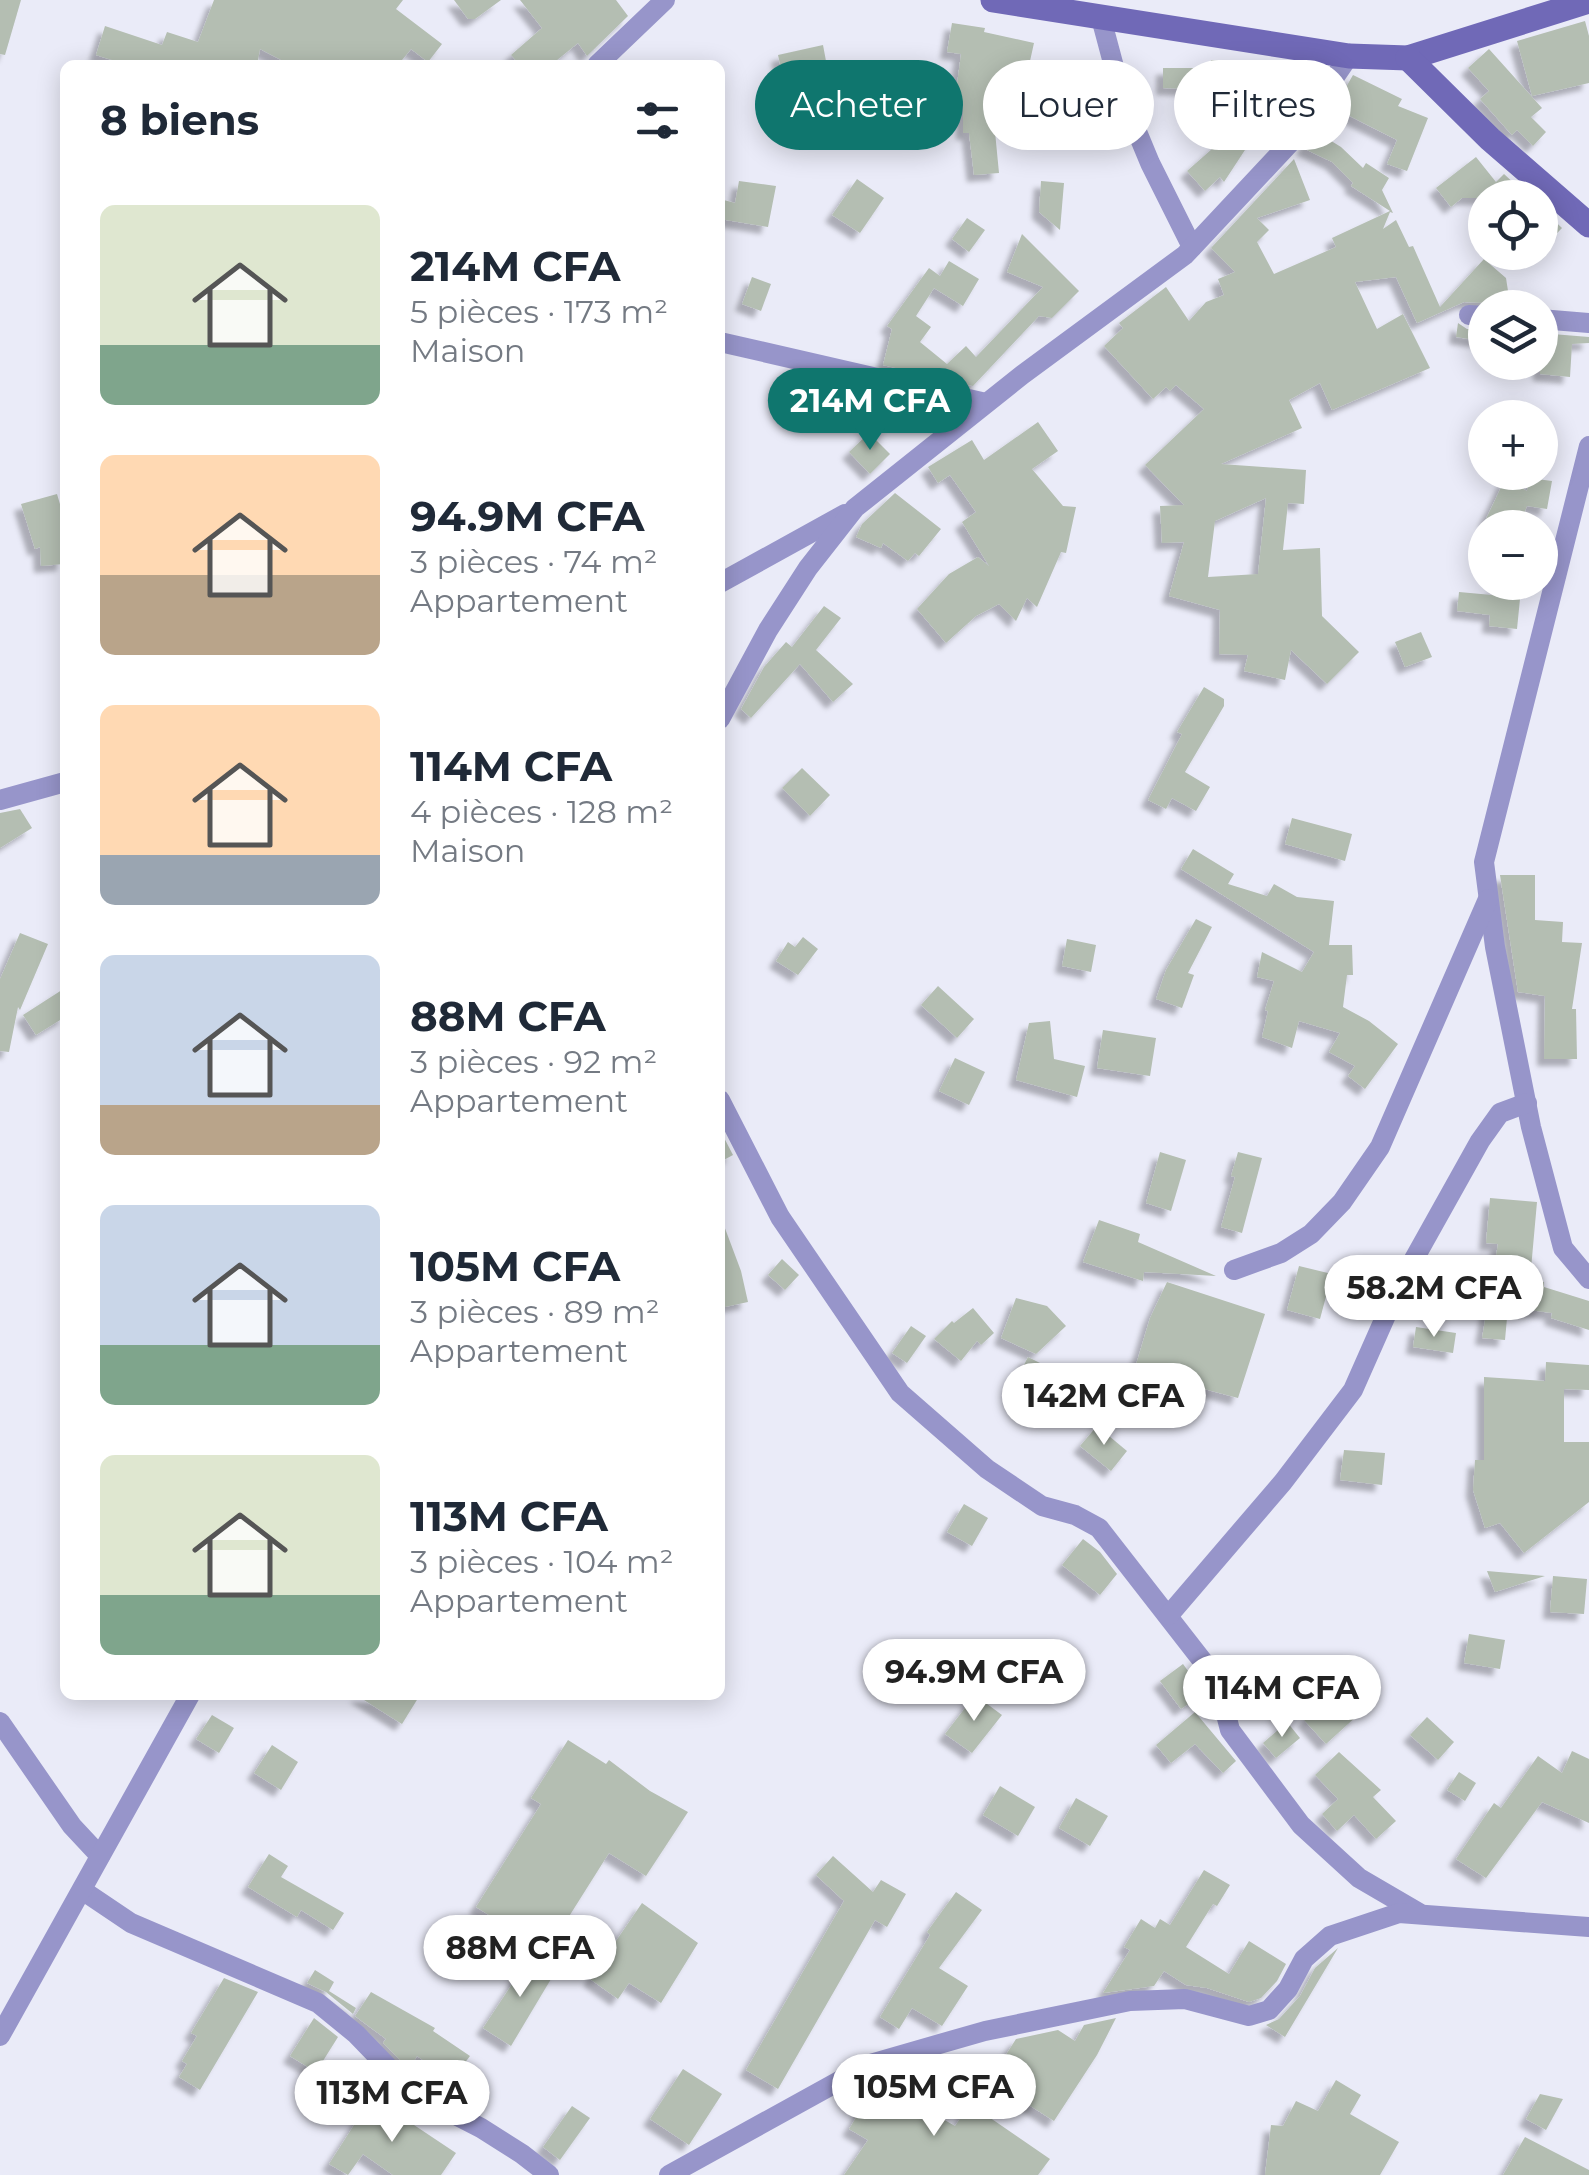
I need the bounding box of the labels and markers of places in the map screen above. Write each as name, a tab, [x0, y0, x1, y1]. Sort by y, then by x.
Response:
pin: 214M CFA	[767, 368, 973, 453]
pin: 58.2M CFA	[1320, 1255, 1548, 1340]
pin: 142M CFA	[1001, 1363, 1207, 1448]
pin: 94.9M CFA	[860, 1639, 1088, 1724]
pin: 114M CFA	[1179, 1655, 1385, 1740]
pin: 88M CFA	[428, 1915, 612, 2000]
pin: 105M CFA	[831, 2054, 1037, 2139]
pin: 113M CFA	[289, 2060, 495, 2145]

